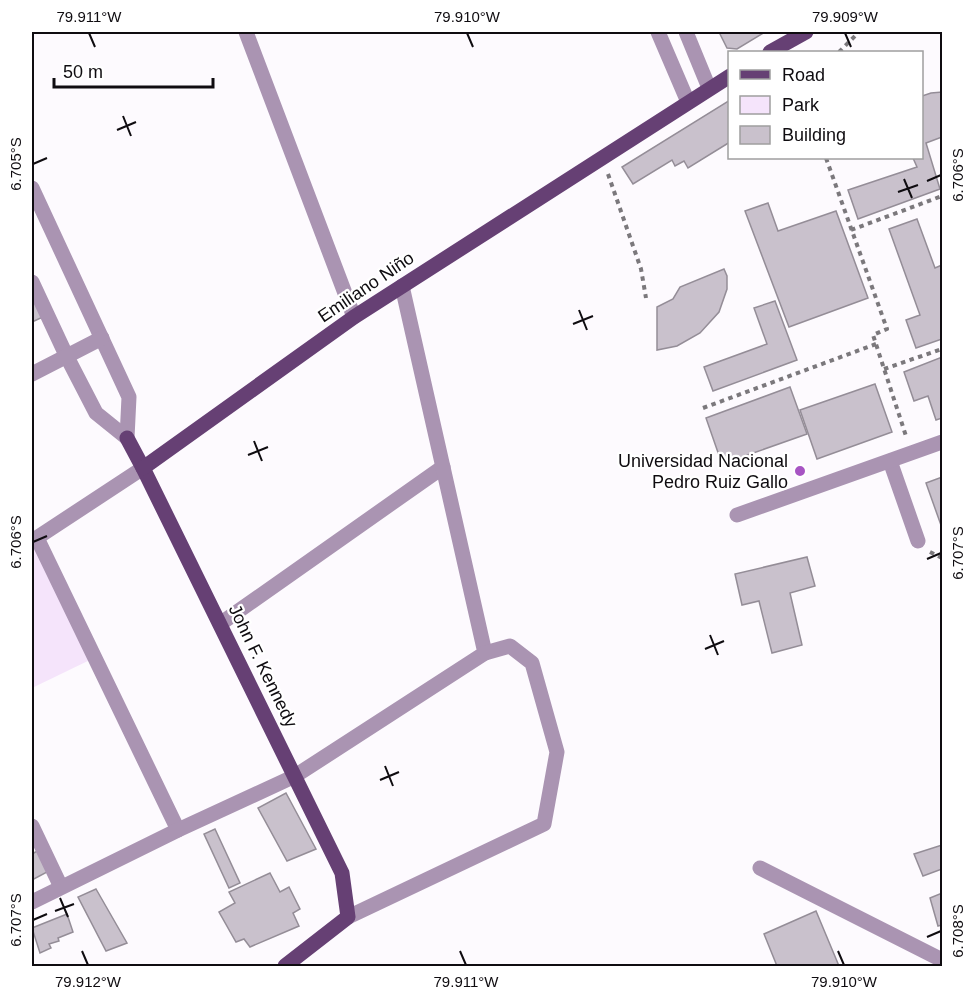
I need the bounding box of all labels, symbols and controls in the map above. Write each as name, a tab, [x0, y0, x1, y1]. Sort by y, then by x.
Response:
text: 79.911°W	[57, 8, 122, 25]
text: 79.910°W	[434, 8, 501, 25]
text: 79.909°W	[812, 8, 879, 25]
scale bar	[54, 51, 213, 89]
legend	[728, 51, 923, 159]
text: 50 m	[63, 62, 103, 82]
text: Road	[782, 65, 825, 85]
text: Park	[782, 95, 820, 115]
text: Building	[782, 125, 846, 145]
text: 6.705°S	[7, 137, 24, 191]
text: 6.706°S	[949, 148, 966, 202]
street label: Emiliano Niño	[314, 248, 418, 326]
place label: Universidad Nacional Pedro Ruiz Gallo	[618, 451, 788, 492]
marker: Universidad Nacional Pedro Ruiz Gallo	[793, 464, 807, 478]
text: 6.706°S	[7, 515, 24, 569]
text: 6.707°S	[949, 526, 966, 580]
street label: John F. Kennedy	[225, 601, 301, 731]
text: 6.707°S	[7, 893, 24, 947]
text: 6.708°S	[949, 904, 966, 958]
text: 79.912°W	[55, 973, 122, 990]
text: 79.911°W	[434, 973, 499, 990]
text: 79.910°W	[811, 973, 878, 990]

